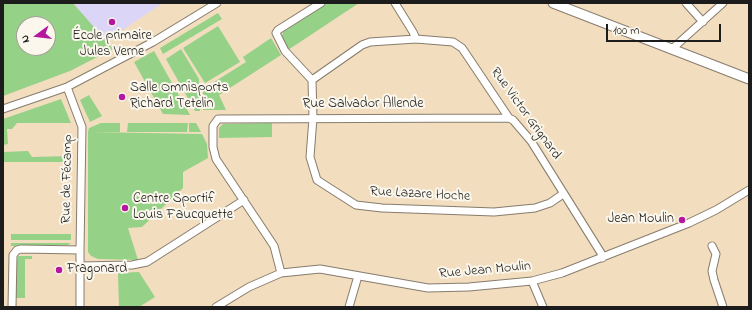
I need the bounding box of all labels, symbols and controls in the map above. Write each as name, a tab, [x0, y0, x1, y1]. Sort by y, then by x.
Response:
north arrow	[16, 16, 56, 56]
scale bar	[608, 16, 723, 42]
marker: École primaire Jules Verne	[107, 17, 117, 27]
text: 100 m	[613, 22, 640, 40]
place label: École primaire Jules Verne	[72, 29, 152, 62]
text: N	[17, 33, 34, 45]
street label: Rue Victor Grignard	[486, 65, 564, 163]
place label: Salle Omnisports Richard Tetelin	[130, 81, 229, 114]
marker: Salle Omnisports Richard Tetelin	[117, 92, 127, 102]
street label: Rue Salvador Allende	[303, 97, 423, 113]
street label: Rue de Fécamp	[59, 134, 77, 224]
street label: Rue Lazare Hoche	[369, 184, 471, 206]
place label: Centre Sportif Louis Faucquette	[133, 192, 233, 224]
marker: Centre Sportif Louis Faucquette	[120, 203, 130, 213]
place label: Jean Moulin	[607, 212, 674, 228]
marker: Jean Moulin	[677, 215, 687, 225]
street label: Rue Jean Moulin	[438, 259, 532, 283]
place label: Fragonard	[67, 262, 127, 278]
marker: Fragonard	[54, 265, 64, 275]

